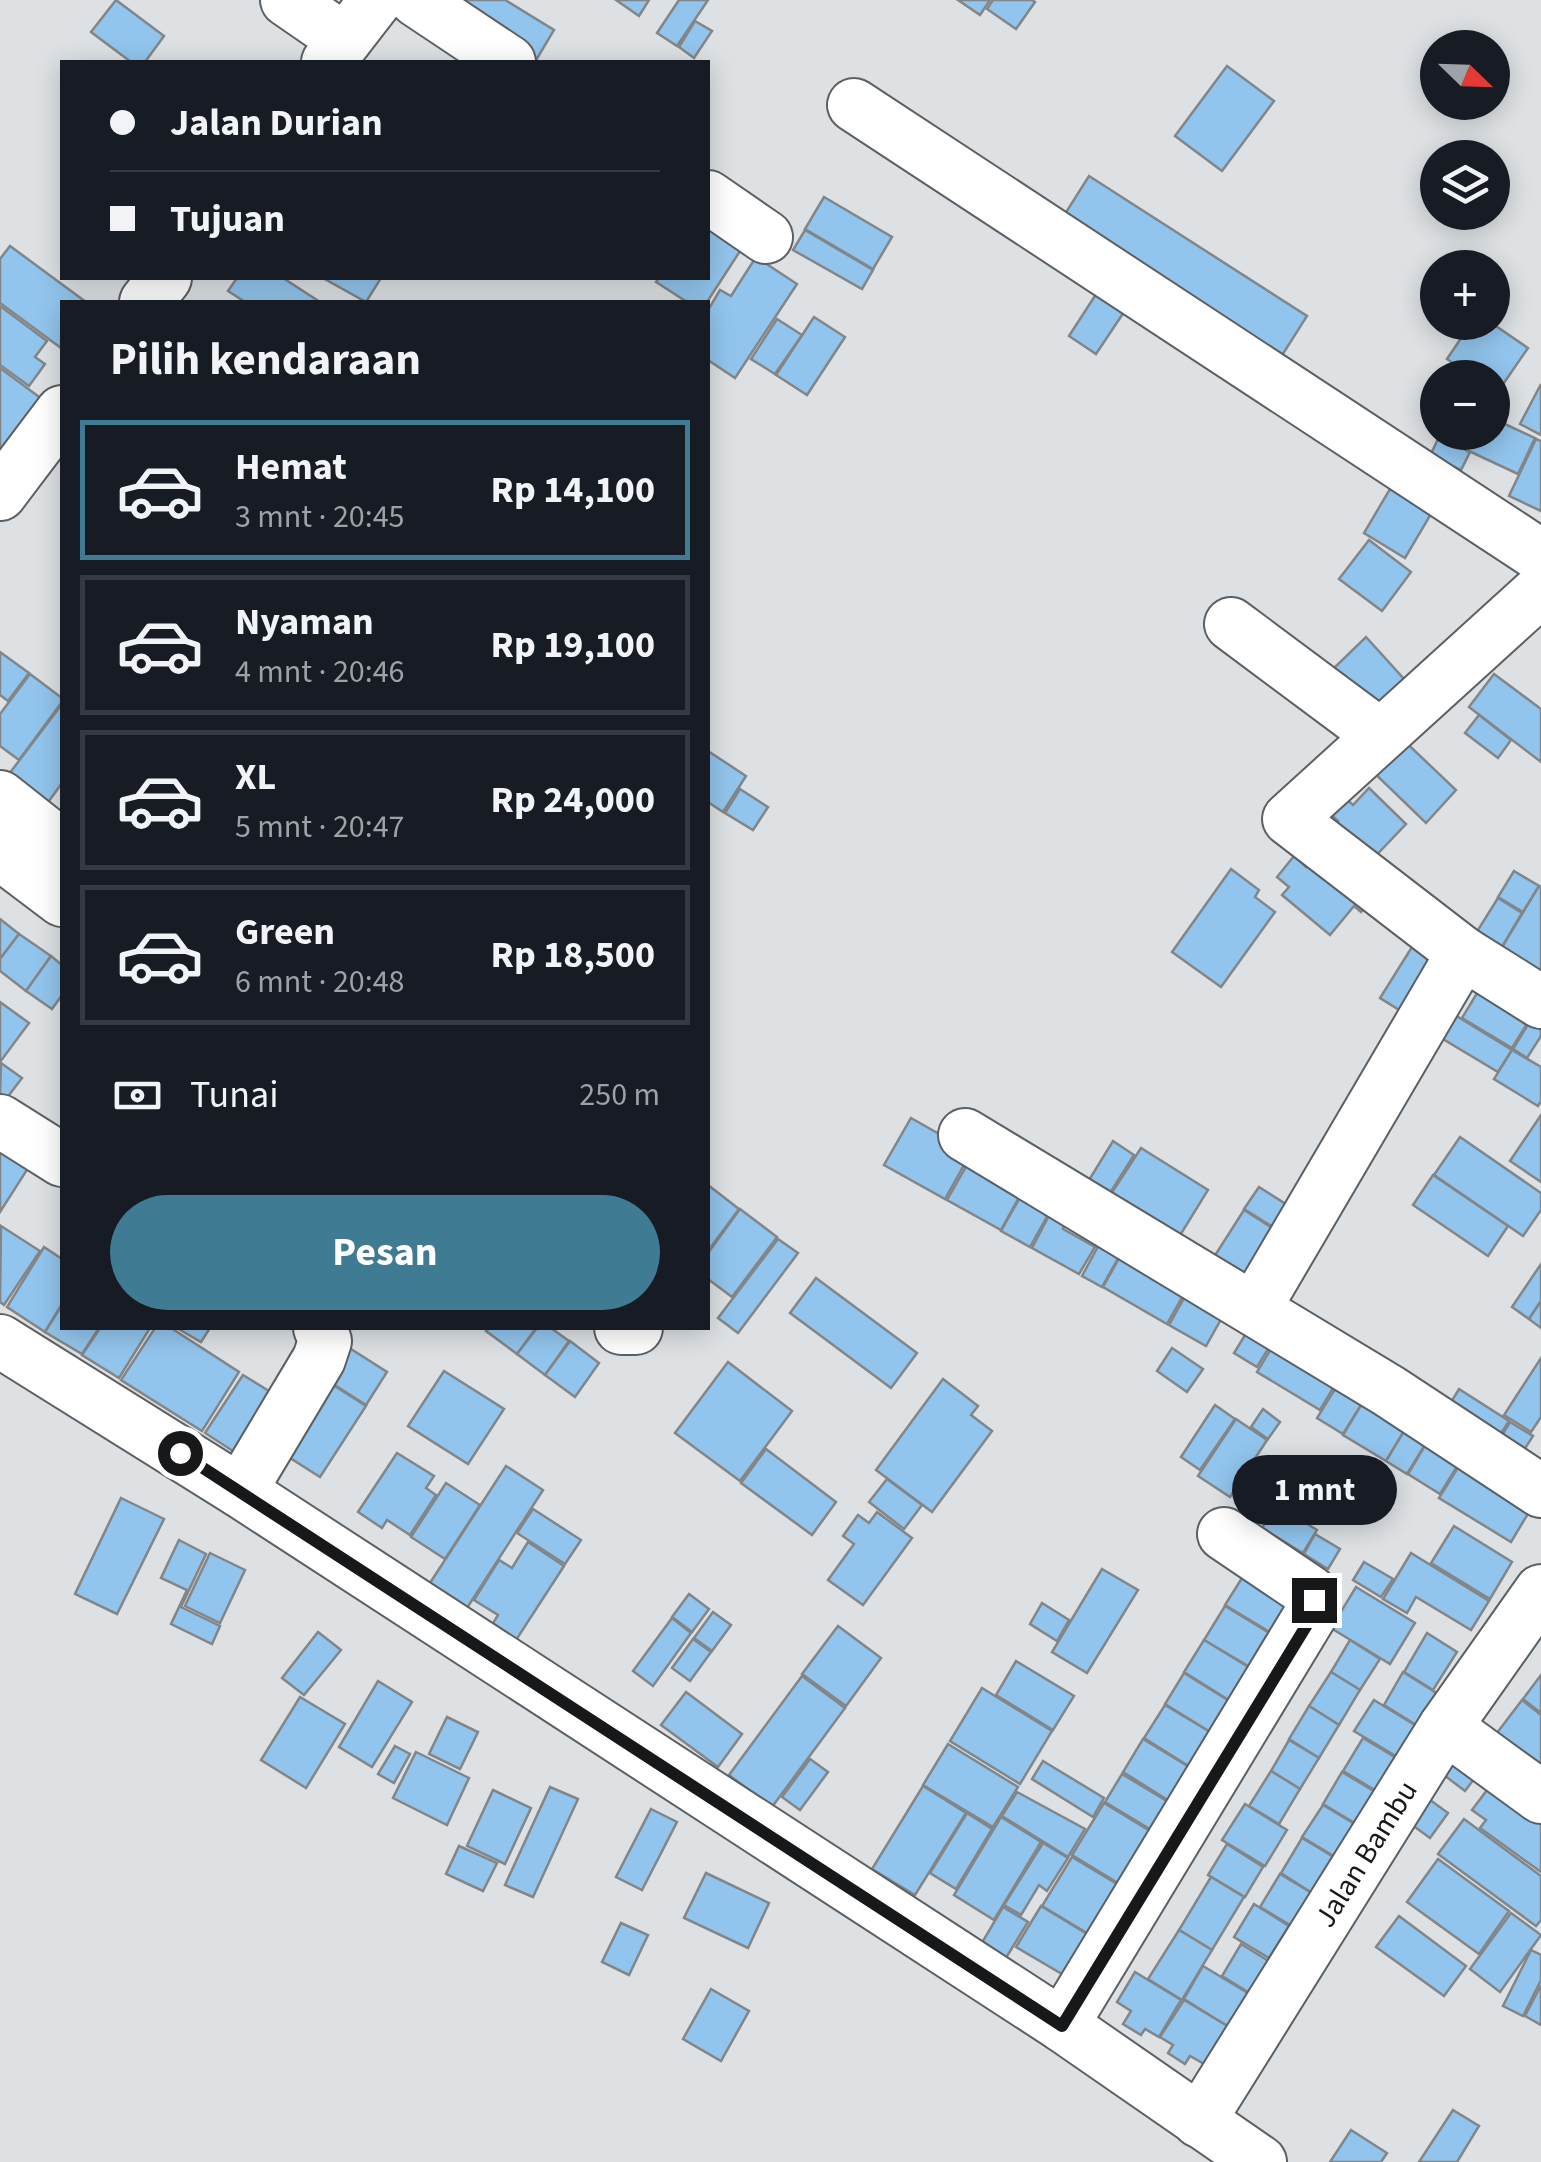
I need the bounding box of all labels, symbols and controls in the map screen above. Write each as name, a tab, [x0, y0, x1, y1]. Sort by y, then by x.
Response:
north arrow	[1420, 30, 1510, 120]
map controls	[1420, 30, 1510, 450]
text: Jalan Durian	[170, 96, 383, 150]
button: layers	[1420, 140, 1510, 230]
text: Tujuan	[170, 192, 285, 246]
button: +	[1420, 250, 1510, 340]
text: Pilih kendaraan	[110, 328, 421, 392]
button: −	[1420, 360, 1510, 450]
text: Hemat	[235, 440, 347, 494]
icon: car	[115, 445, 205, 535]
text: Rp 14,100	[491, 463, 655, 517]
text: 3 mnt · 20:45	[235, 494, 405, 540]
text: Nyaman	[235, 595, 374, 649]
icon: car	[115, 600, 205, 690]
text: Rp 19,100	[491, 618, 655, 672]
text: 4 mnt · 20:46	[235, 649, 405, 695]
text: XL	[235, 750, 276, 804]
icon: car	[115, 755, 205, 845]
text: Rp 24,000	[491, 773, 655, 827]
text: 5 mnt · 20:47	[235, 804, 405, 850]
text: Green	[235, 905, 335, 959]
icon: car	[115, 910, 205, 1000]
text: Rp 18,500	[491, 928, 655, 982]
text: 6 mnt · 20:48	[235, 959, 405, 1005]
icon: cash	[110, 1068, 165, 1123]
text: Tunai	[190, 1068, 279, 1122]
text: 250 m	[579, 1072, 660, 1118]
button: Pesan	[110, 1195, 660, 1310]
route start	[158, 1431, 203, 1476]
callout: 1 mnt	[1232, 1455, 1396, 1525]
text: 1 mnt	[1274, 1467, 1355, 1513]
route end	[1292, 1578, 1337, 1623]
street label: Jalan Bambu	[1304, 1772, 1428, 1935]

